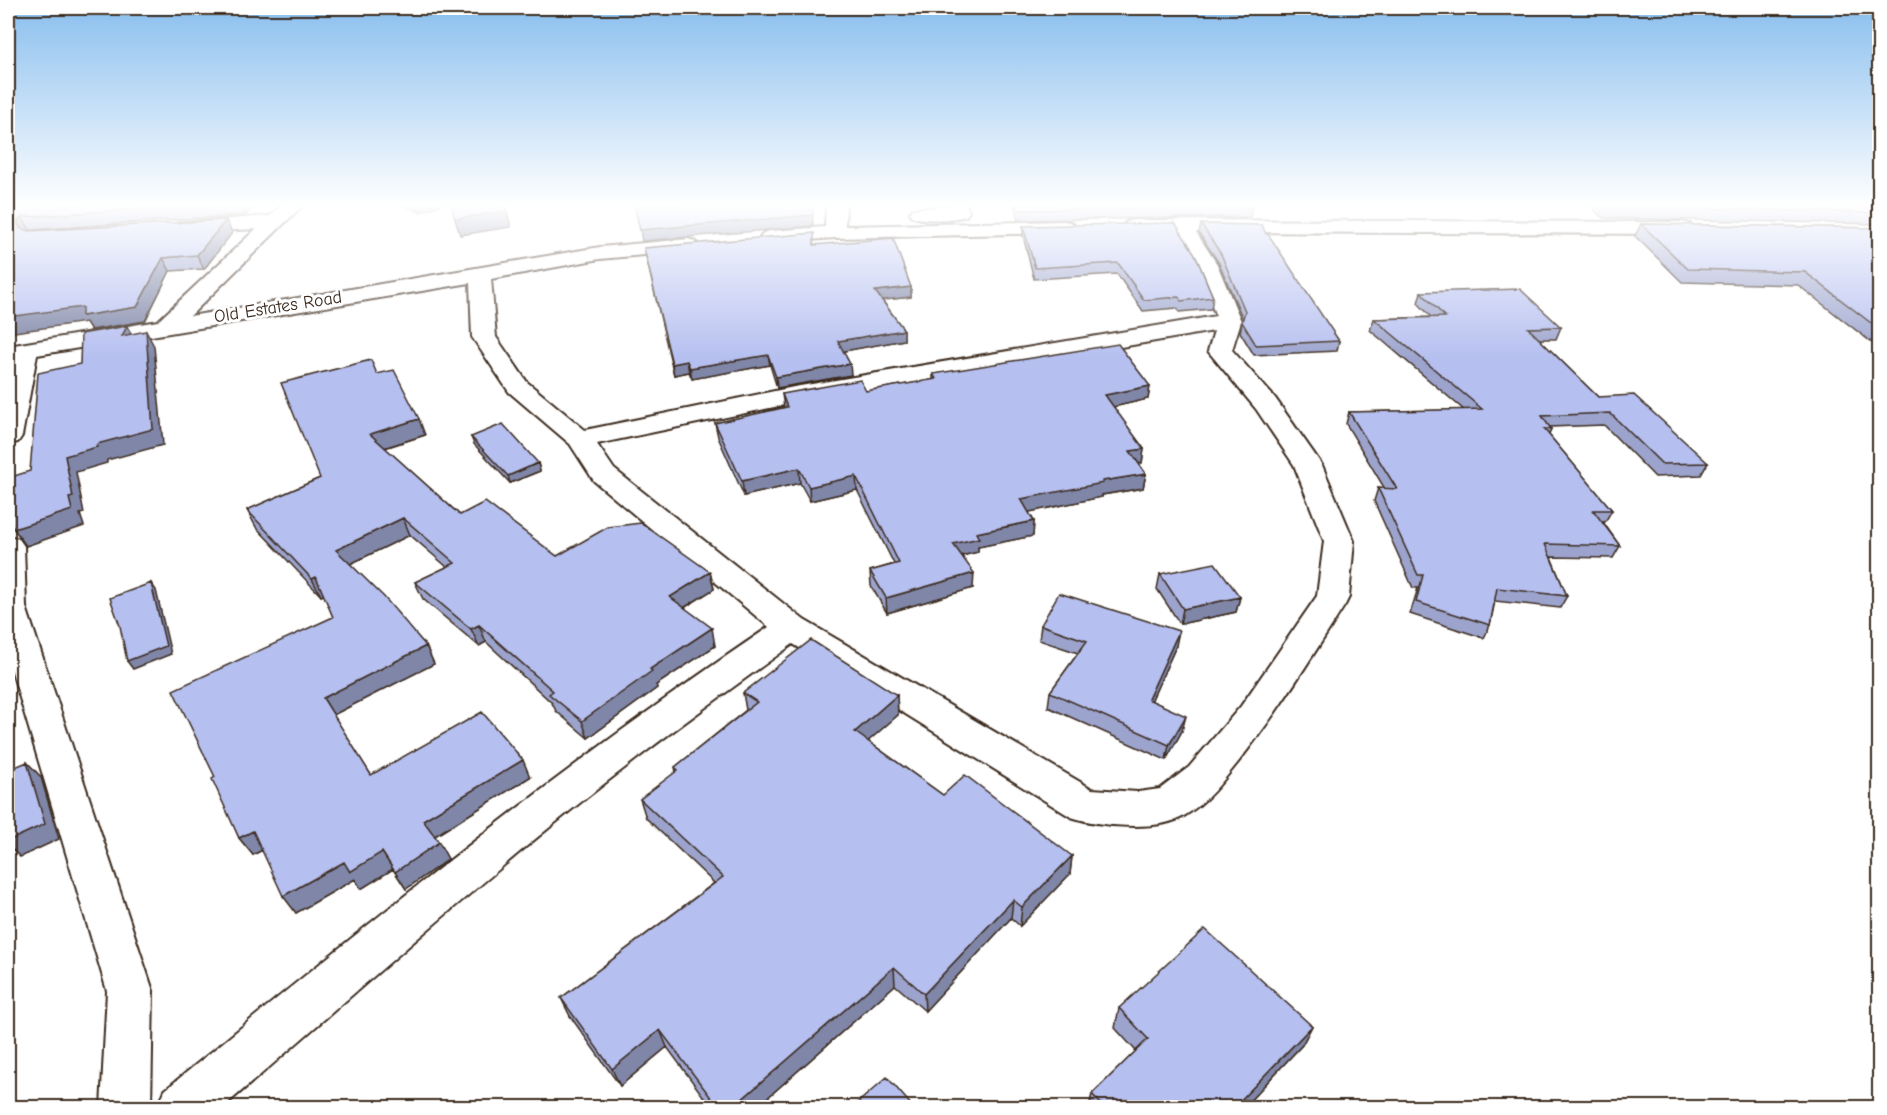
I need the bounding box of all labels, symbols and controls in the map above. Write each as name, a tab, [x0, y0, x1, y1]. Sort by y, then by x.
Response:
street label: Old Estates Road	[212, 287, 344, 327]

